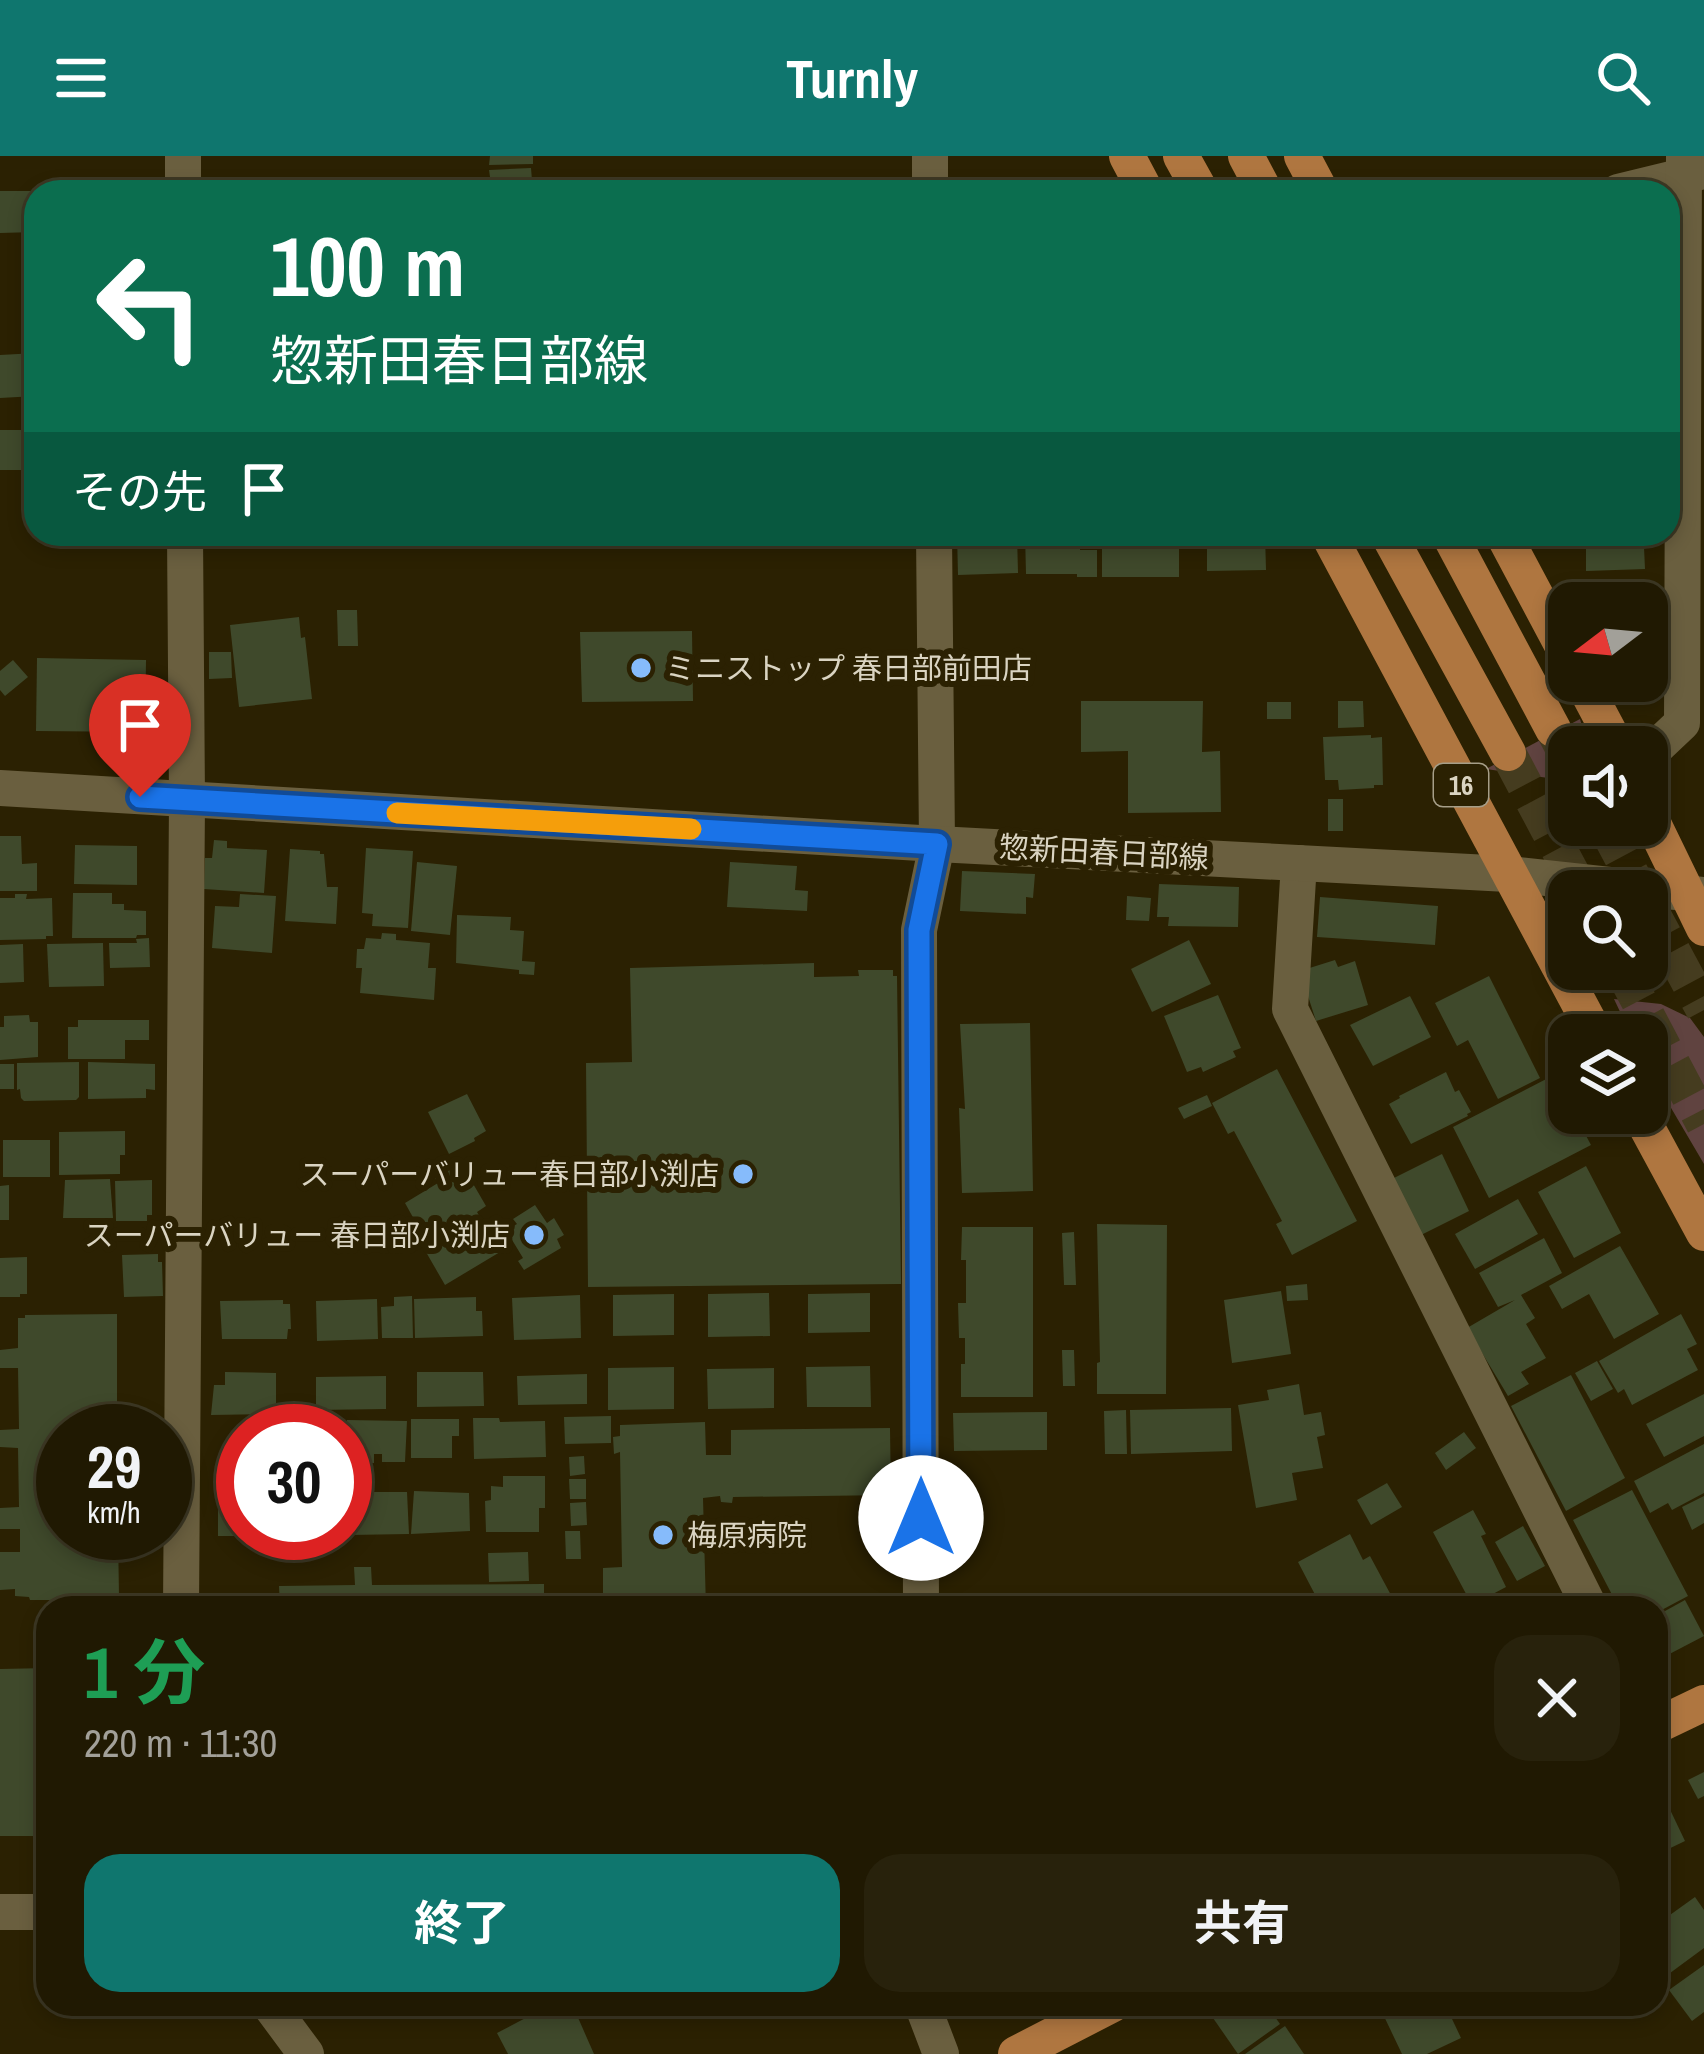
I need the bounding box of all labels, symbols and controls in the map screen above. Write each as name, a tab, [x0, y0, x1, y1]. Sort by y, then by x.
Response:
text: Turnly	[786, 42, 918, 115]
icon: menu	[48, 45, 114, 111]
icon: search	[1590, 45, 1656, 111]
text: 100 m	[270, 209, 465, 322]
icon: left	[72, 228, 228, 384]
text: 惣新田春日部線	[270, 324, 648, 397]
icon: arrive	[231, 456, 297, 522]
text: その先	[72, 461, 207, 522]
north arrow	[1548, 582, 1668, 702]
map controls	[1548, 582, 1668, 1134]
place label: ミニストップ 春日部前田店	[665, 648, 1032, 688]
marker: ミニストップ 春日部前田店	[628, 655, 654, 681]
pin	[89, 674, 191, 797]
icon: arrive	[107, 692, 173, 758]
button: sound	[1548, 726, 1668, 846]
road number: 16	[1434, 764, 1488, 806]
street label: 惣新田春日部線	[998, 827, 1210, 877]
button: search	[1548, 870, 1668, 990]
button: layers	[1548, 1014, 1668, 1134]
place label: スーパーバリュー春日部小渕店	[300, 1154, 719, 1194]
marker: スーパーバリュー春日部小渕店	[730, 1161, 756, 1187]
place label: スーパーバリュー 春日部小渕店	[84, 1215, 510, 1255]
marker: スーパーバリュー 春日部小渕店	[521, 1222, 547, 1248]
speed limit sign: 30	[216, 1404, 372, 1560]
text: 29	[87, 1426, 141, 1507]
position arrow	[858, 1455, 984, 1581]
text: km/h	[87, 1492, 141, 1532]
place label: 梅原病院	[687, 1515, 807, 1555]
marker: 梅原病院	[650, 1522, 676, 1548]
text: 1 分	[84, 1623, 205, 1720]
button: close	[1494, 1635, 1620, 1761]
text: 220 m · 11:30	[84, 1717, 277, 1769]
button: 終了	[84, 1854, 840, 1992]
button: 共有	[864, 1854, 1620, 1992]

